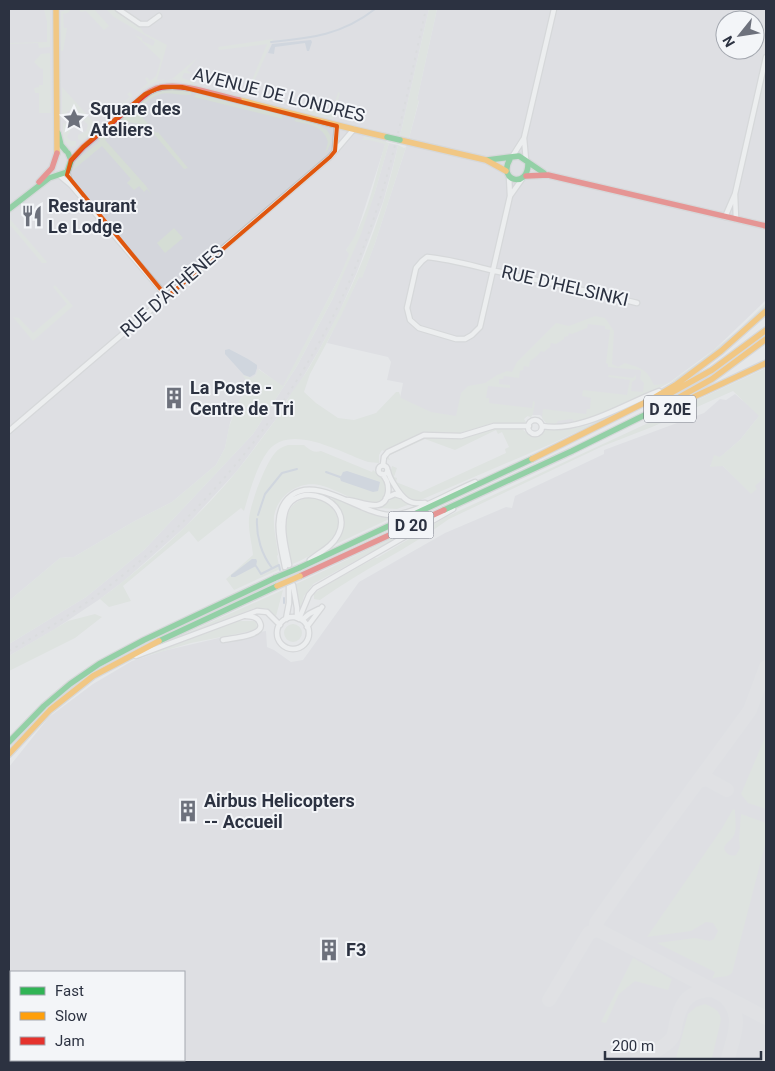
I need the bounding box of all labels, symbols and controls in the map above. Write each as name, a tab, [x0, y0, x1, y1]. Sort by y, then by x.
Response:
north arrow	[715, 10, 765, 60]
text: N	[719, 33, 738, 50]
street label: AVENUE DE LONDRES	[191, 63, 368, 126]
place label: Square des Ateliers	[90, 98, 181, 140]
place icon: Square des Ateliers	[61, 106, 87, 132]
place label: Restaurant Le Lodge	[48, 195, 136, 237]
restaurant icon: Restaurant Le Lodge	[19, 203, 45, 229]
street label: RUE D'ATHÈNES	[116, 240, 228, 341]
street label: RUE D'HELSINKI	[500, 261, 631, 310]
place label: La Poste - Centre de Tri	[190, 377, 294, 419]
building icon: La Poste - Centre de Tri	[161, 385, 187, 411]
road number: D 20E	[644, 396, 696, 422]
road number: D 20	[388, 512, 434, 538]
place label: Airbus Helicopters -- Accueil	[204, 790, 355, 832]
building icon: Airbus Helicopters -- Accueil	[175, 798, 201, 824]
building icon: F3	[316, 937, 342, 963]
place label: F3	[346, 939, 366, 960]
legend	[10, 971, 185, 1061]
text: Fast	[55, 982, 84, 1000]
text: Slow	[55, 1007, 87, 1025]
scale bar	[605, 1028, 761, 1060]
text: Jam	[55, 1032, 85, 1050]
text: 200 m	[612, 1037, 654, 1055]

